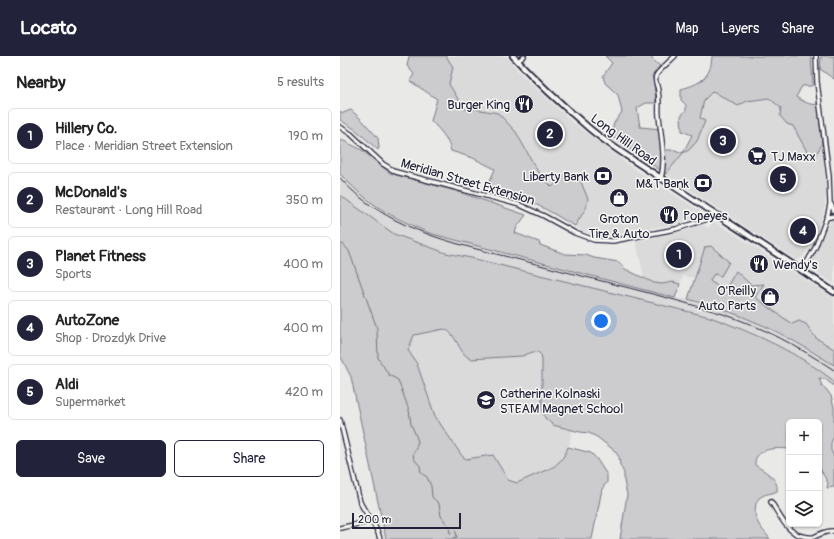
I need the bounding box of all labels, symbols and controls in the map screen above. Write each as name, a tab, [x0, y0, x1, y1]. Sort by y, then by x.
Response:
text: Locato	[20, 16, 77, 40]
text: Map	[676, 20, 699, 37]
text: Layers	[721, 20, 759, 37]
text: Share	[781, 20, 814, 37]
text: Nearby	[16, 72, 65, 93]
text: 5 results	[277, 74, 324, 90]
restaurant icon: Burger King	[513, 93, 535, 115]
place label: Burger King	[447, 97, 510, 113]
street label: Long Hill Road	[587, 111, 659, 169]
text: Hillery Co.	[55, 119, 117, 138]
pin: 2	[537, 119, 563, 149]
pin: 3	[710, 126, 736, 156]
text: 1	[27, 128, 33, 144]
text: 190 m	[288, 128, 323, 144]
text: Place · Meridian Street Extension	[55, 138, 233, 154]
supermarket icon: TJ Maxx	[746, 145, 768, 167]
place label: TJ Maxx	[771, 149, 816, 165]
street label: Meridian Street Extension	[399, 155, 537, 209]
pin: 5	[770, 164, 796, 194]
bank icon: Liberty Bank	[592, 165, 614, 187]
place label: Liberty Bank	[523, 169, 590, 185]
bank icon: M&T Bank	[692, 172, 714, 194]
place label: M&T Bank	[636, 176, 690, 192]
text: McDonald's	[55, 183, 127, 202]
shop icon: Groton Tire & Auto	[608, 187, 630, 209]
text: 2	[26, 192, 34, 208]
text: 350 m	[285, 192, 323, 208]
text: Restaurant · Long Hill Road	[55, 202, 202, 218]
restaurant icon: Popeyes	[658, 204, 680, 226]
place label: Popeyes	[683, 208, 728, 224]
place label: Groton Tire & Auto	[589, 211, 649, 242]
pin: 4	[790, 216, 816, 246]
pin: 1	[666, 240, 692, 270]
text: Planet Fitness	[55, 247, 146, 266]
restaurant icon: Wendy's	[748, 253, 770, 275]
text: 3	[26, 256, 34, 272]
text: 400 m	[283, 256, 323, 272]
place label: Wendy's	[773, 257, 818, 273]
text: Sports	[55, 266, 91, 282]
place label: O'Reilly Auto Parts	[698, 283, 756, 314]
shop icon: O'Reilly Auto Parts	[759, 286, 781, 308]
text: AutoZone	[55, 311, 119, 330]
your location	[591, 311, 611, 331]
text: 4	[26, 320, 34, 336]
text: 400 m	[283, 320, 323, 336]
text: Shop · Drozdyk Drive	[55, 330, 166, 346]
text: Aldi	[55, 375, 78, 394]
text: 5	[26, 384, 34, 400]
text: 420 m	[285, 384, 323, 400]
place label: Catherine Kolnaski STEAM Magnet School	[500, 386, 623, 417]
school or university icon: Catherine Kolnaski STEAM Magnet School	[475, 389, 497, 411]
text: Supermarket	[55, 394, 126, 410]
map controls	[786, 419, 822, 527]
button: +	[786, 419, 822, 455]
button: Save	[16, 440, 166, 477]
button: Share	[174, 440, 324, 477]
button: −	[786, 455, 822, 491]
button: layers	[786, 491, 822, 527]
scale bar	[352, 511, 461, 530]
text: 200 m	[358, 513, 391, 526]

